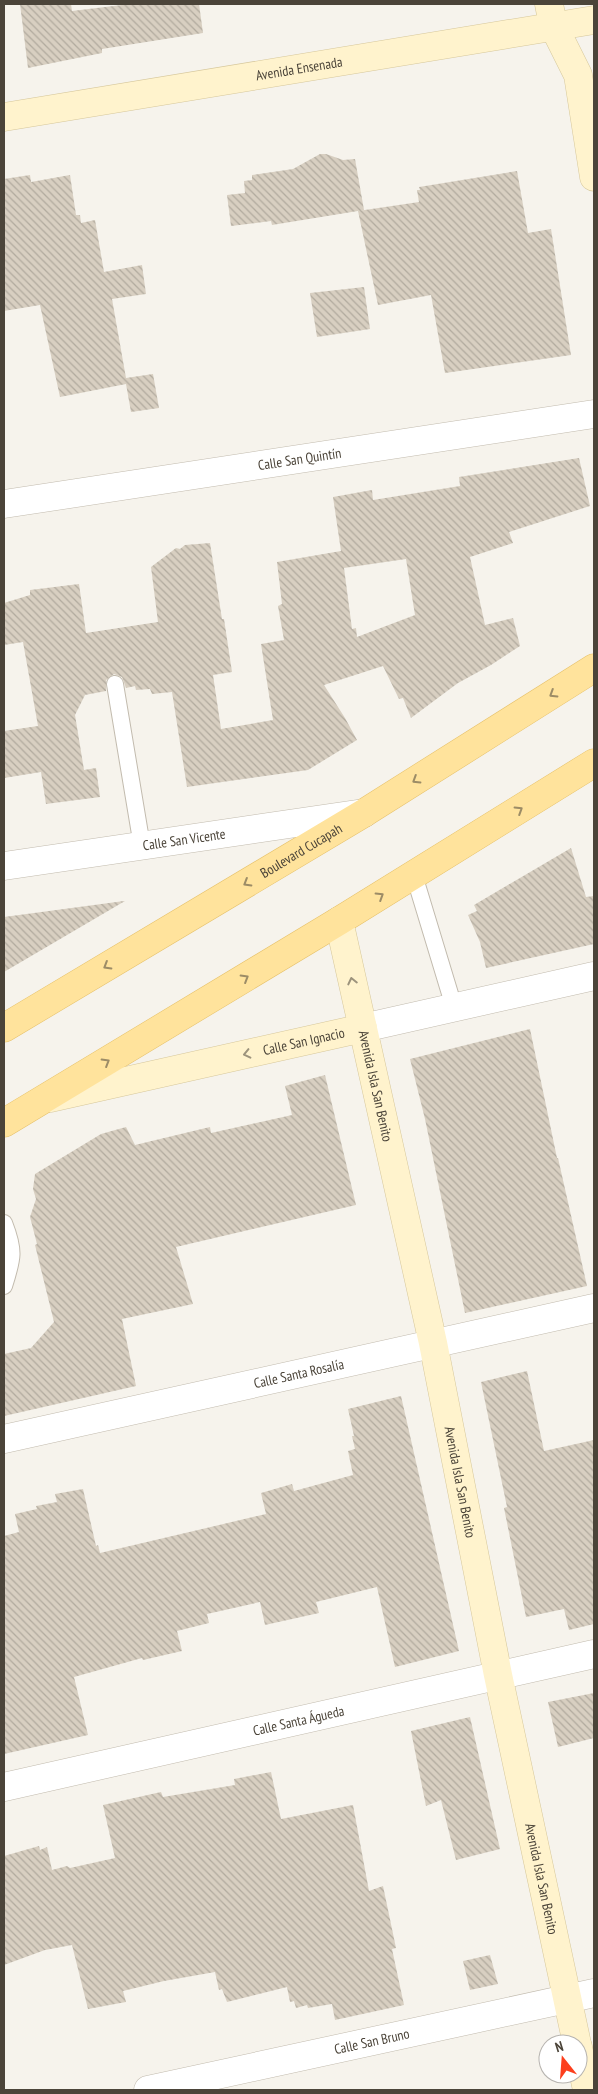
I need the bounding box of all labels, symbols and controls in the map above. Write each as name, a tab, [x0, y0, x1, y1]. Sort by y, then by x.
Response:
street label: Avenida Ensenada	[254, 53, 344, 84]
street label: Calle San Quintín	[257, 444, 342, 474]
one-way arrow	[549, 687, 558, 697]
one-way arrow	[412, 774, 421, 784]
one-way arrow	[513, 807, 522, 817]
street label: Boulevard Cucapah	[257, 819, 345, 882]
street label: Calle San Vicente	[142, 824, 227, 854]
one-way arrow	[244, 877, 253, 887]
one-way arrow	[375, 892, 384, 902]
one-way arrow	[104, 960, 113, 970]
one-way arrow	[239, 974, 248, 984]
one-way arrow	[347, 976, 358, 985]
street label: Calle San Ignacio	[261, 1023, 346, 1059]
street label: Avenida Isla San Benito	[355, 1029, 397, 1143]
one-way arrow	[242, 1048, 251, 1059]
one-way arrow	[100, 1058, 109, 1068]
street label: Calle Santa Rosalía	[252, 1355, 346, 1392]
street label: Avenida Isla San Benito	[441, 1425, 480, 1539]
street label: Calle Santa Águeda	[251, 1702, 346, 1740]
street label: Avenida Isla San Benito	[521, 1821, 562, 1936]
street label: Calle San Bruno	[332, 2024, 411, 2058]
north arrow	[538, 2034, 588, 2084]
text: N	[553, 2037, 565, 2056]

